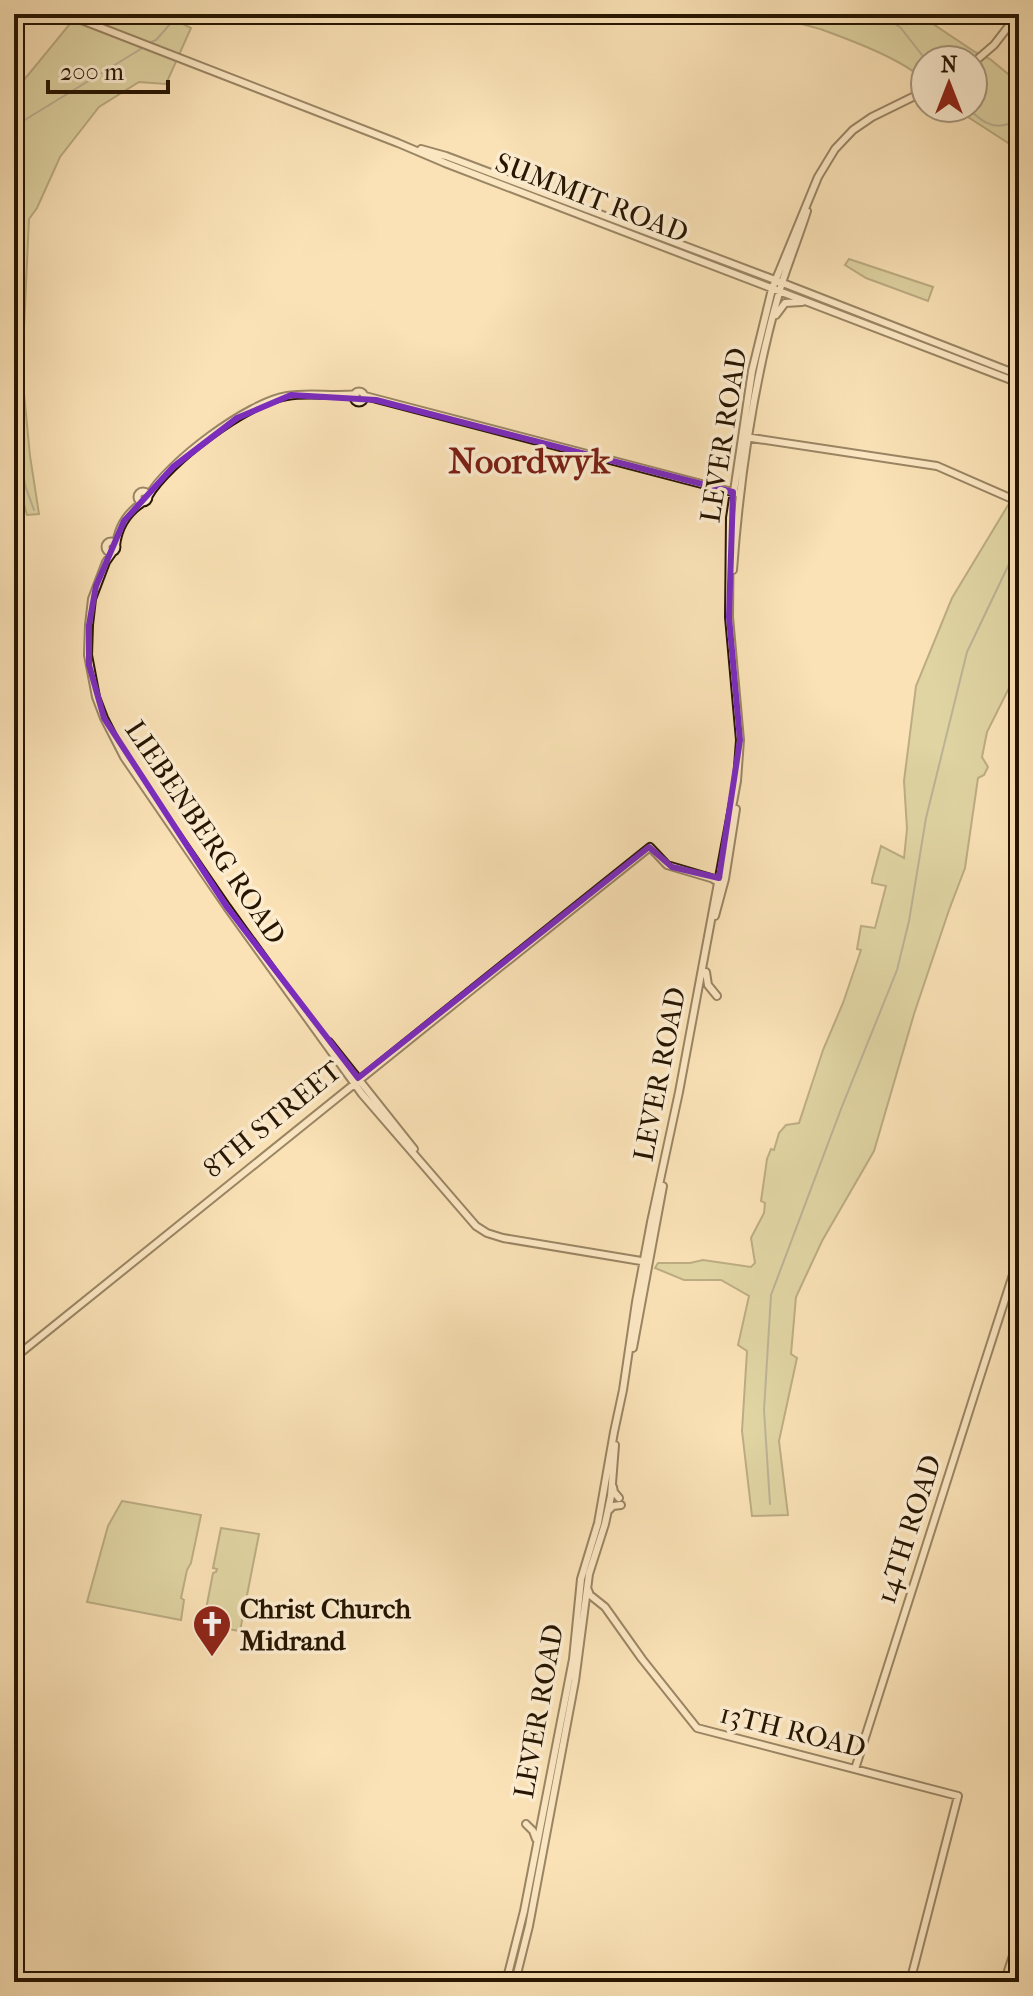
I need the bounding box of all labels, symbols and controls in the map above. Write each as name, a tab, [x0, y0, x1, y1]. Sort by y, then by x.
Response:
scale bar	[48, 44, 168, 94]
north arrow	[909, 44, 989, 124]
text: N	[941, 52, 958, 78]
text: 200 m	[60, 58, 124, 86]
street label: SUMMIT ROAD	[491, 146, 693, 249]
street label: LEVER ROAD	[693, 345, 754, 525]
district label: Noordwyk	[448, 440, 611, 482]
street label: LIEBENBERG ROAD	[119, 714, 293, 950]
street label: LEVER ROAD	[626, 984, 693, 1164]
street label: 8TH STREET	[197, 1053, 349, 1185]
street label: 14TH ROAD	[869, 1451, 948, 1608]
place label: Christ Church Midrand	[240, 1592, 411, 1657]
church icon: Christ Church Midrand	[191, 1603, 233, 1658]
street label: LEVER ROAD	[507, 1621, 570, 1801]
street label: 13TH ROAD	[717, 1696, 869, 1765]

